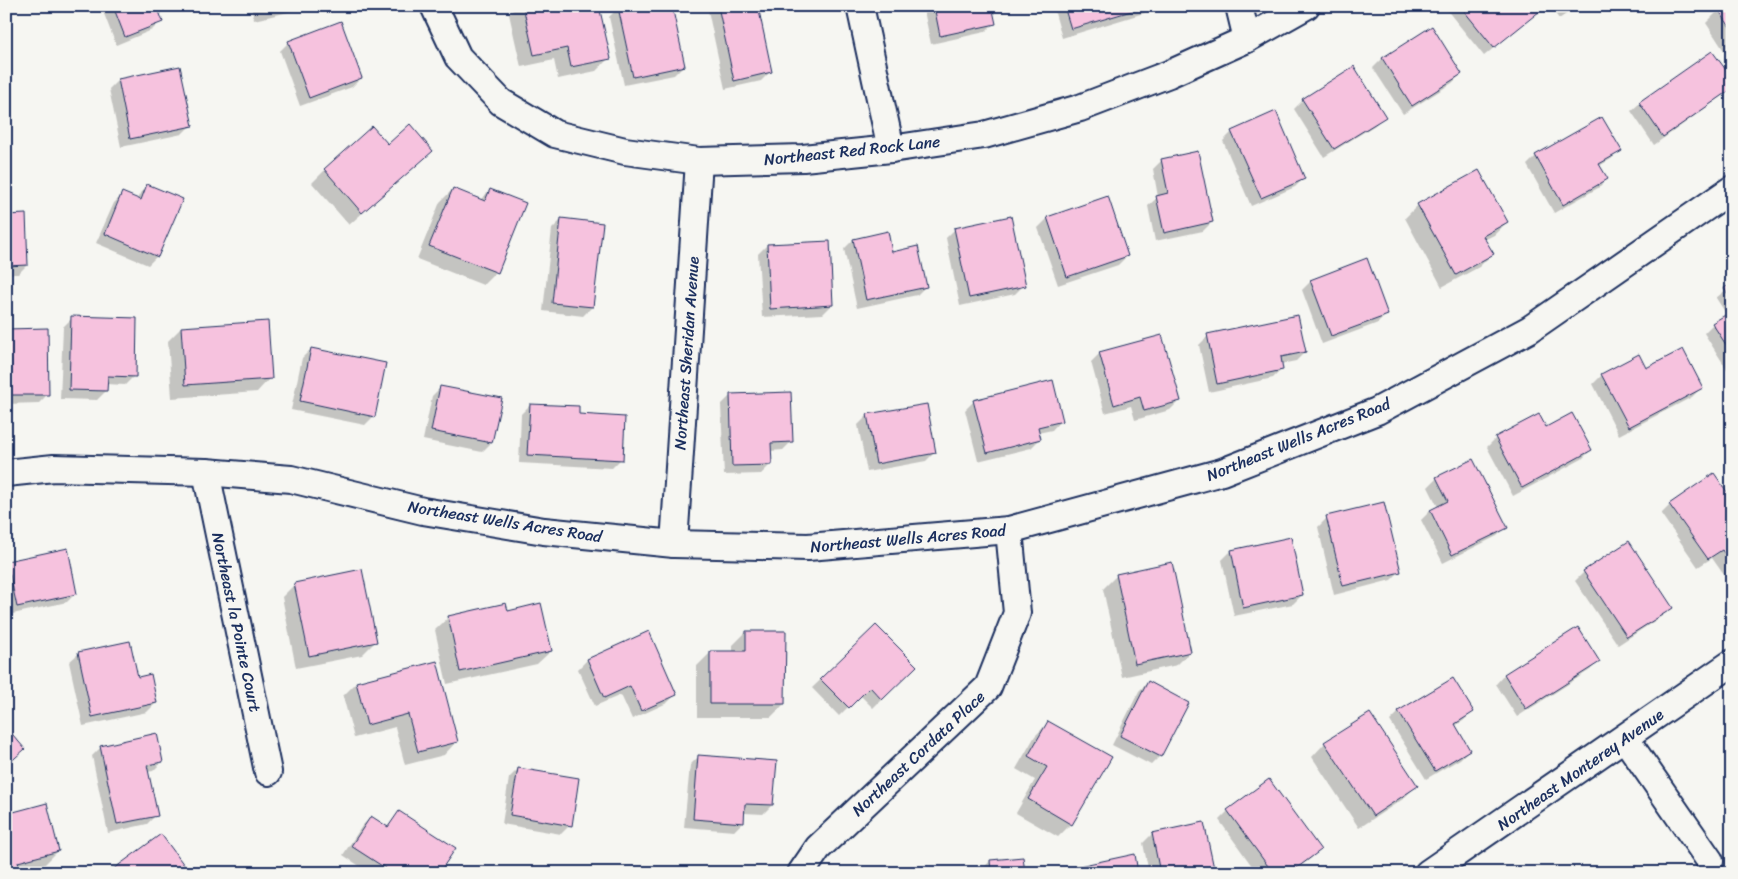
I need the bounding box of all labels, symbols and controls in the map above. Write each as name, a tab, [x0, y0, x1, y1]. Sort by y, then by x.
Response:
street label: Northeast Red Rock Lane	[762, 127, 942, 174]
street label: Northeast Sheridan Avenue	[665, 255, 708, 451]
street label: Northeast Wells Acres Road	[1202, 389, 1396, 490]
street label: Northeast Wells Acres Road	[406, 492, 606, 551]
street label: Northeast Wells Acres Road	[809, 515, 1009, 561]
street label: Northeast la Pointe Court	[203, 530, 270, 715]
street label: Northeast Cordata Place	[845, 683, 992, 824]
street label: Northeast Monterey Avenue	[1491, 700, 1670, 838]

